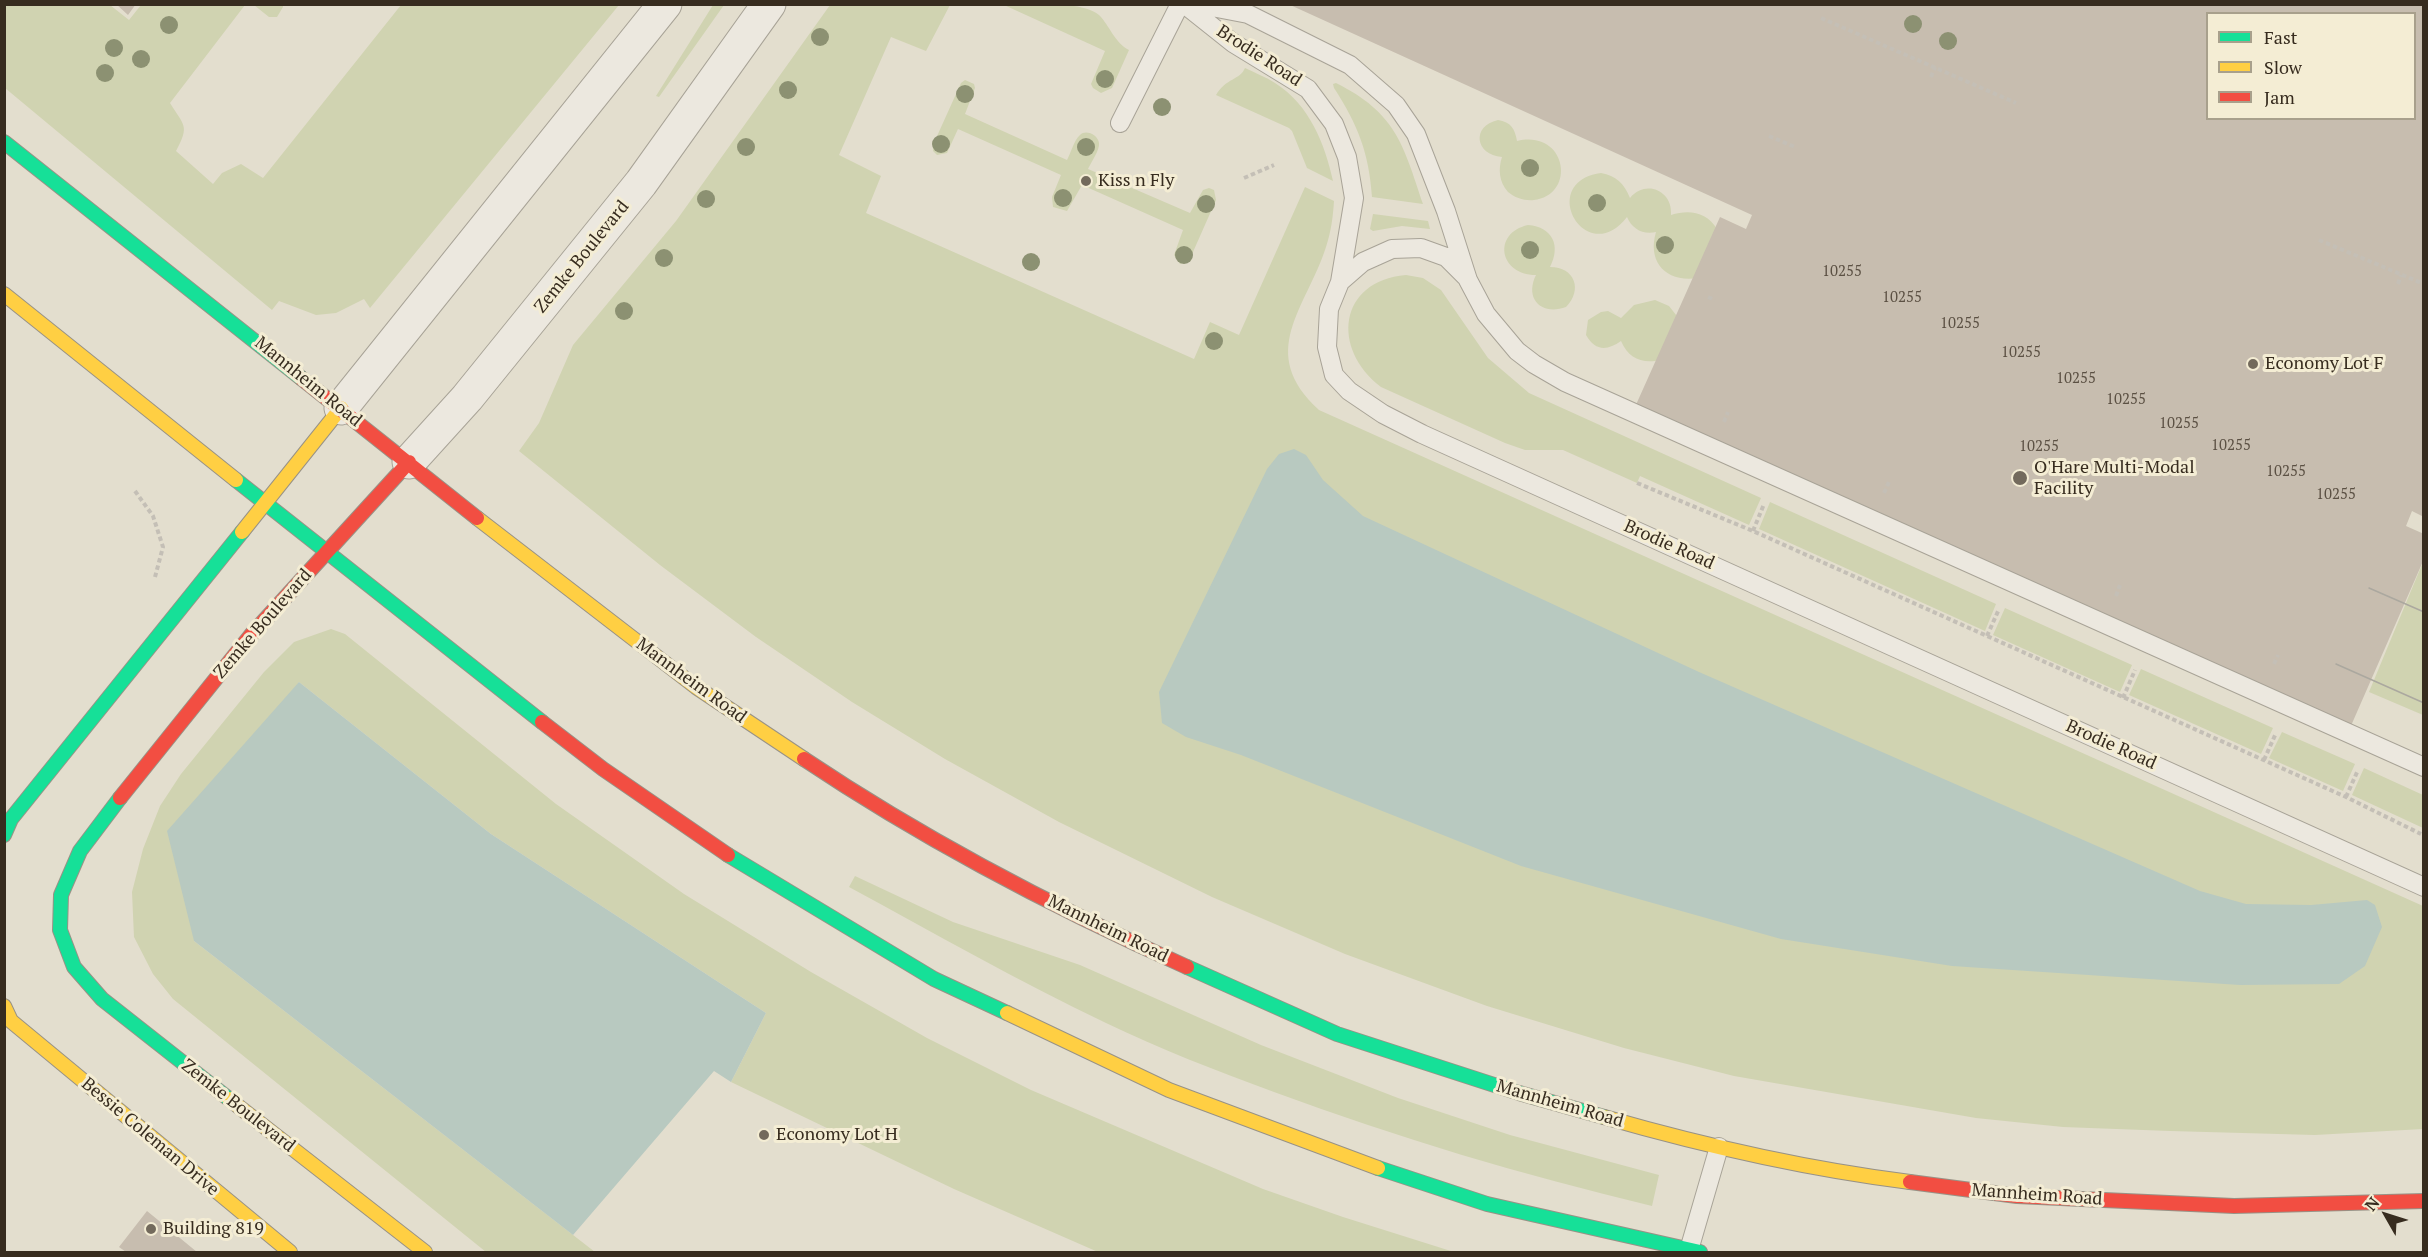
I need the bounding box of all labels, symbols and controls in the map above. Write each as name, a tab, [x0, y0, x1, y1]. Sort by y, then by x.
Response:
legend	[2206, 12, 2416, 120]
street label: Brodie Road	[1212, 21, 1306, 91]
text: Fast	[2264, 25, 2297, 49]
text: Slow	[2264, 55, 2302, 79]
text: Jam	[2264, 85, 2295, 109]
place label: Kiss n Fly	[1098, 170, 1174, 192]
marker: Kiss n Fly	[1079, 174, 1093, 188]
street label: Zemke Boulevard	[530, 196, 634, 318]
house number: 10255	[1822, 263, 1862, 281]
house number: 10255	[1882, 289, 1922, 307]
house number: 10255	[1940, 315, 1980, 333]
street label: Mannheim Road	[250, 332, 366, 432]
house number: 10255	[2001, 344, 2041, 362]
place label: Economy Lot F	[2265, 353, 2384, 375]
marker: Economy Lot F	[2246, 357, 2260, 371]
house number: 10255	[2056, 370, 2096, 388]
house number: 10255	[2106, 391, 2146, 409]
house number: 10255	[2159, 415, 2199, 433]
house number: 10255	[2211, 437, 2251, 455]
house number: 10255	[2019, 438, 2059, 456]
place label: O'Hare Multi-Modal Facility	[2034, 457, 2195, 500]
house number: 10255	[2266, 463, 2306, 481]
marker: O'Hare Multi-Modal Facility	[2011, 469, 2029, 487]
house number: 10255	[2316, 486, 2356, 504]
street label: Brodie Road	[1620, 515, 1718, 575]
street label: Zemke Boulevard	[209, 565, 317, 683]
street label: Mannheim Road	[632, 634, 750, 728]
street label: Brodie Road	[2062, 715, 2160, 775]
street label: Mannheim Road	[1044, 891, 1172, 967]
street label: Zemke Boulevard	[177, 1055, 299, 1157]
street label: Bessie Coleman Drive	[77, 1073, 223, 1201]
street label: Mannheim Road	[1494, 1076, 1626, 1132]
place label: Economy Lot H	[776, 1124, 898, 1146]
marker: Economy Lot H	[757, 1128, 771, 1142]
street label: Mannheim Road	[1971, 1180, 2103, 1210]
north arrow	[2356, 1185, 2416, 1245]
text: N	[2360, 1192, 2384, 1215]
place label: Building 819	[163, 1218, 264, 1240]
marker: Building 819	[144, 1222, 158, 1236]

